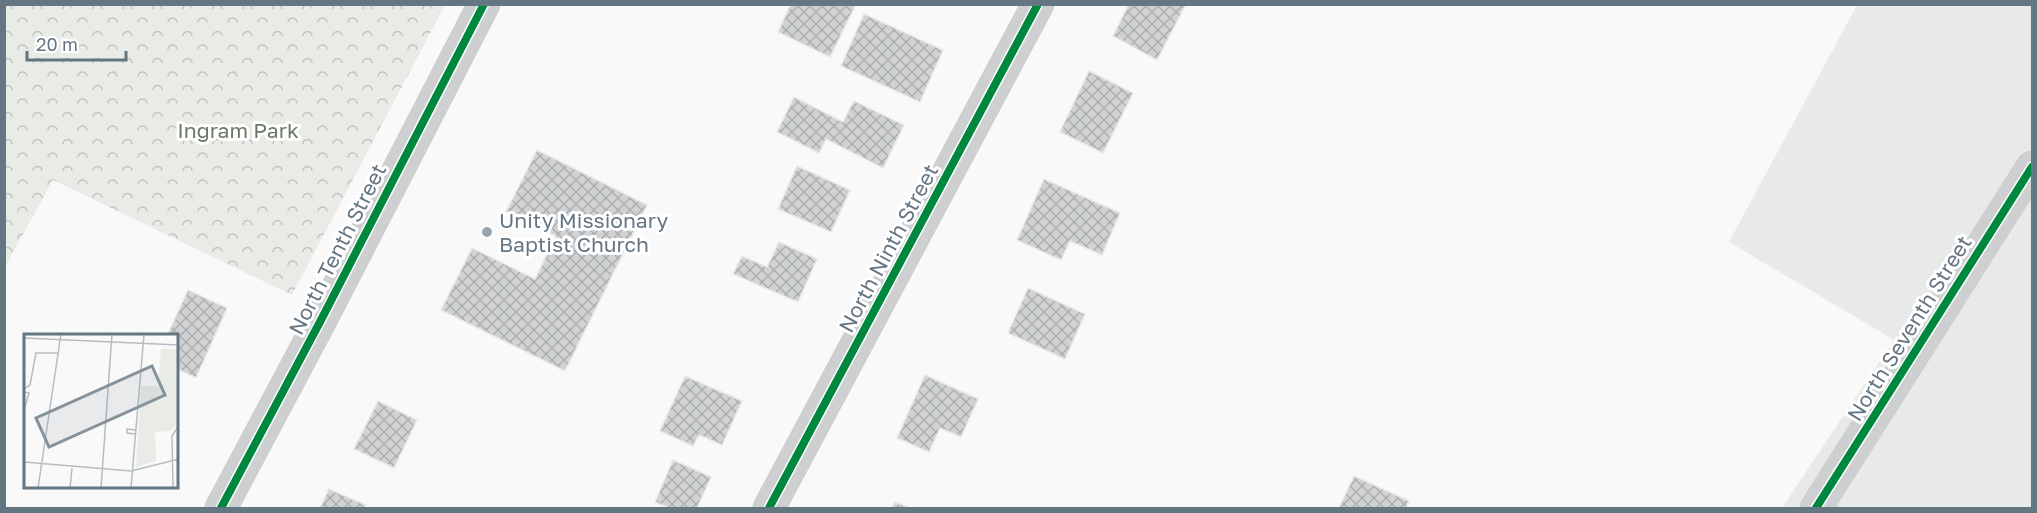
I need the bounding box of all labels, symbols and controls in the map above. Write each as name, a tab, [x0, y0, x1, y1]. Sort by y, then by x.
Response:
scale bar	[27, 24, 126, 62]
text: 20 m	[36, 33, 78, 55]
park label: Ingram Park	[177, 117, 299, 143]
street label: North Tenth Street	[283, 159, 391, 339]
street label: North Ninth Street	[833, 159, 943, 337]
place label: Unity Missionary Baptist Church	[499, 207, 668, 257]
marker: Unity Missionary Baptist Church	[480, 225, 494, 239]
street label: North Seventh Street	[1841, 230, 1977, 426]
inset map	[24, 334, 178, 489]

